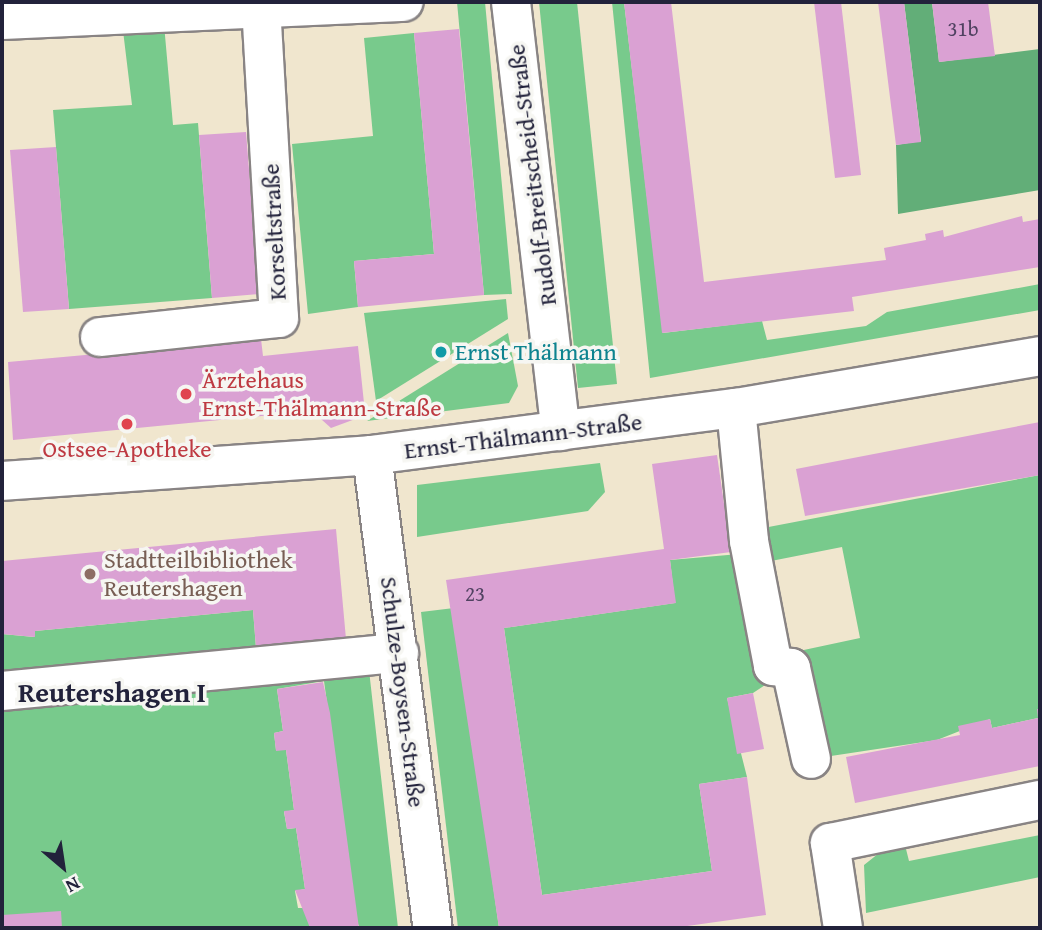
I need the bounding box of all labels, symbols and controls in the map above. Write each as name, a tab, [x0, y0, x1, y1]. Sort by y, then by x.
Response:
house number: 31b	[947, 16, 979, 42]
street label: Rudolf-Breitscheid-Straße	[502, 43, 562, 307]
street label: Korseltstraße	[256, 163, 292, 301]
place label: Ernst Thälmann	[455, 338, 617, 366]
marker: Ernst Thälmann	[433, 344, 449, 360]
place label: Ärztehaus Ernst-Thälmann-Straße	[202, 366, 441, 422]
marker: Ärztehaus Ernst-Thälmann-Straße	[176, 384, 196, 404]
street label: Ernst-Thälmann-Straße	[402, 407, 644, 465]
marker: Ostsee-Apotheke	[119, 416, 135, 432]
place label: Ostsee-Apotheke	[43, 435, 211, 463]
place label: Stadtteilbibliothek Reutershagen	[104, 546, 293, 602]
marker: Stadtteilbibliothek Reutershagen	[82, 566, 98, 582]
street label: Schulze-Boysen-Straße	[375, 575, 431, 809]
house number: 23	[465, 581, 485, 607]
district label: Reutershagen I	[18, 675, 206, 709]
north arrow	[28, 832, 98, 902]
text: N	[61, 870, 86, 901]

